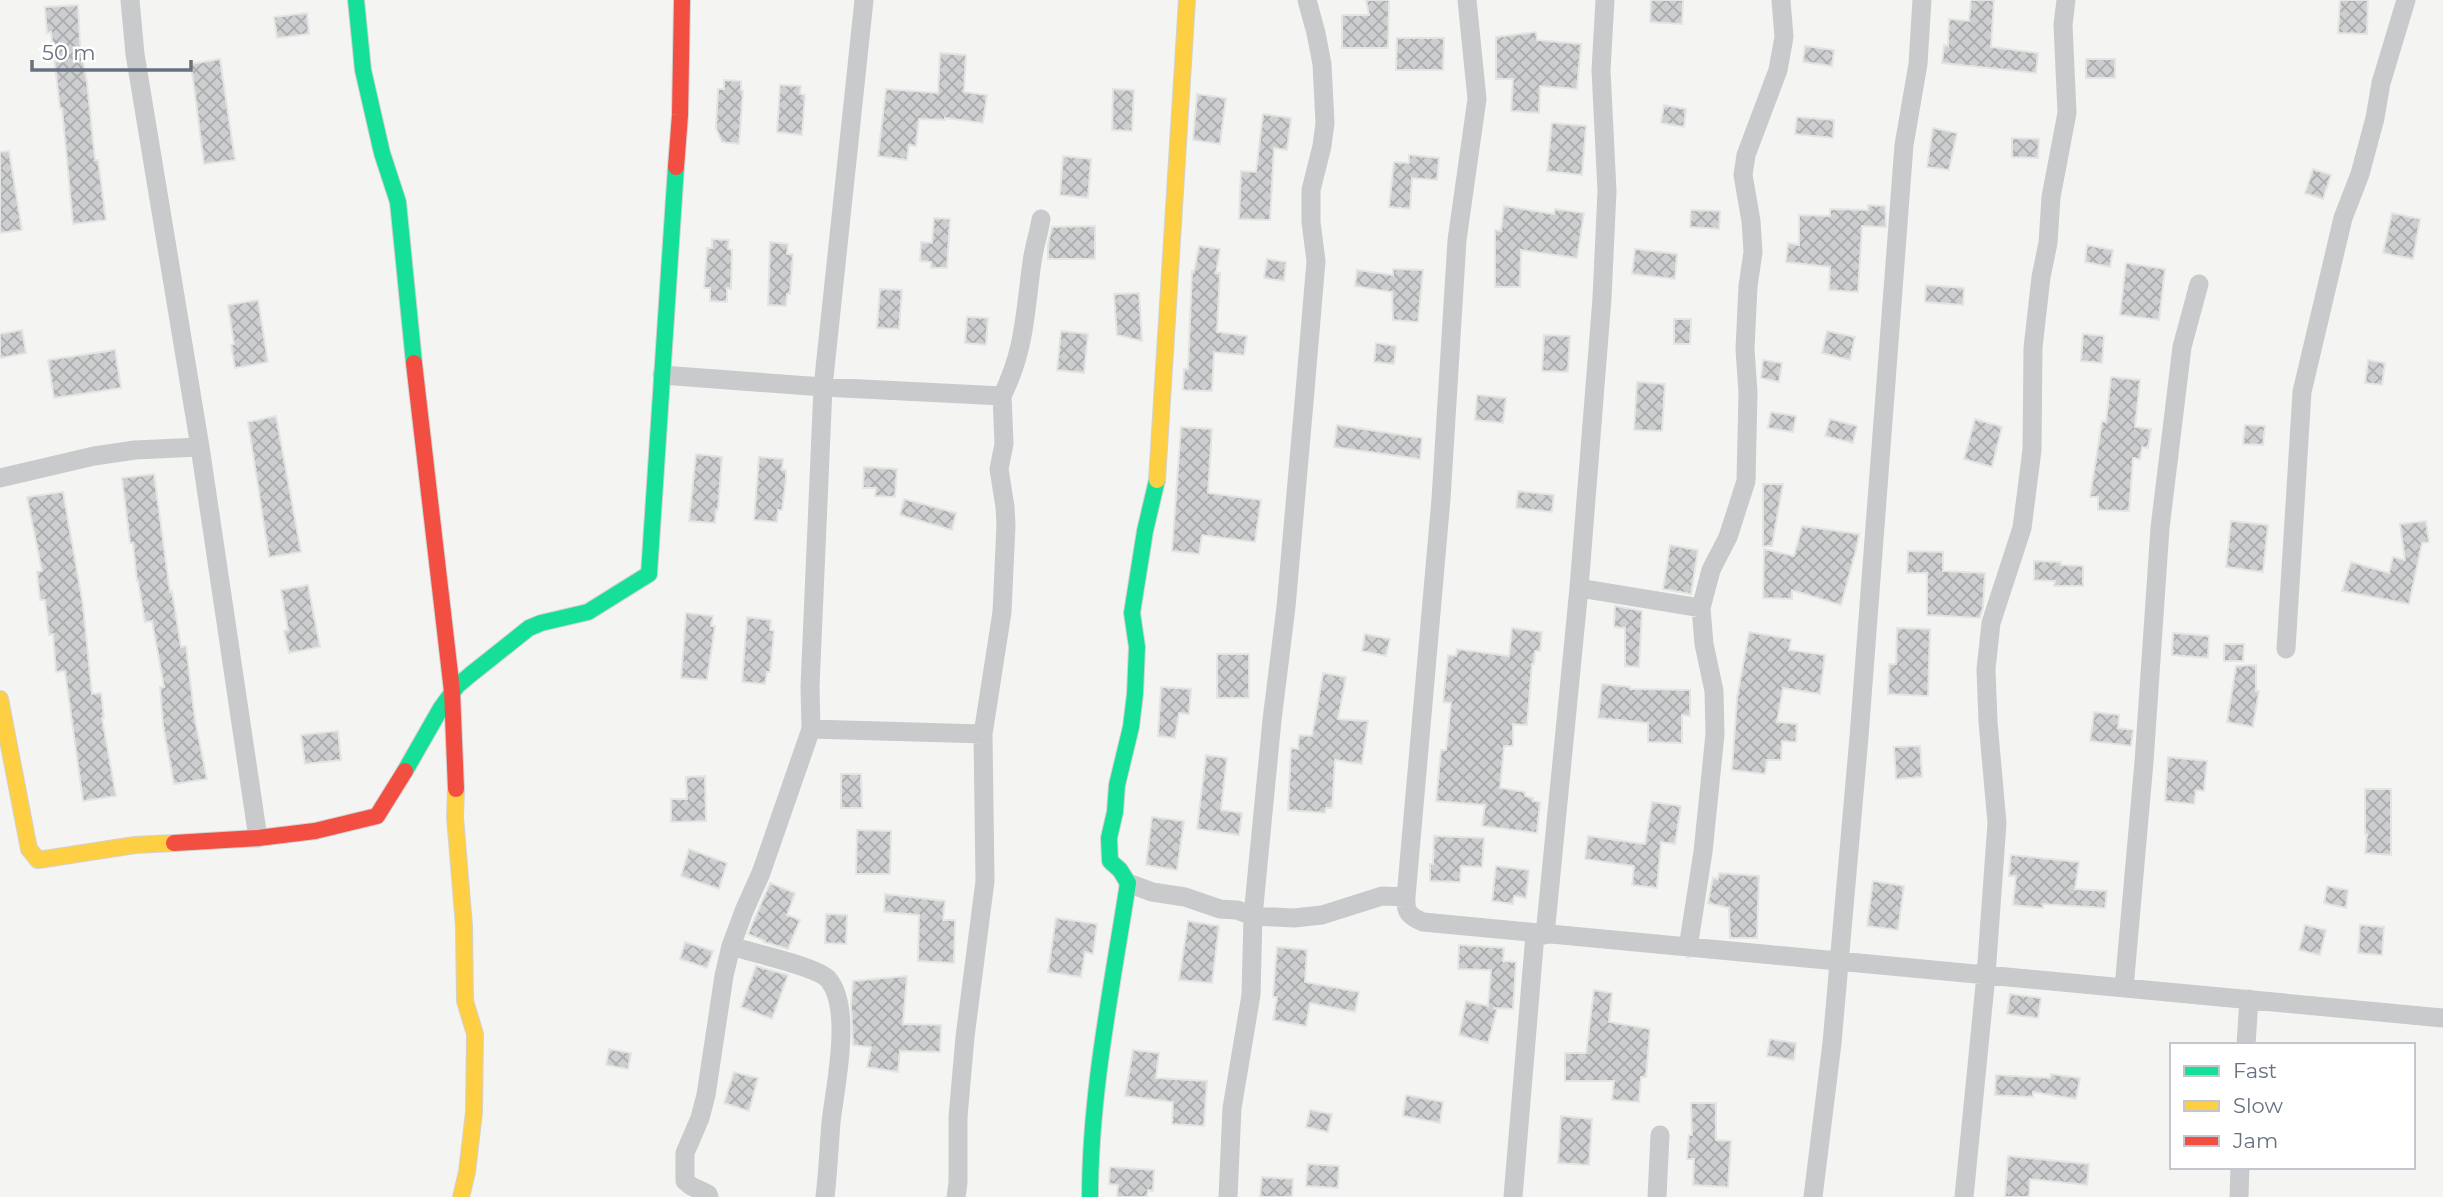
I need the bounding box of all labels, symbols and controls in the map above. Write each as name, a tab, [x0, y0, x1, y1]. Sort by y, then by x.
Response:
scale bar	[32, 28, 191, 72]
text: 50 m	[42, 40, 96, 65]
legend	[2170, 1043, 2415, 1169]
text: Fast	[2233, 1058, 2277, 1083]
text: Slow	[2233, 1093, 2283, 1118]
text: Jam	[2232, 1128, 2278, 1153]

